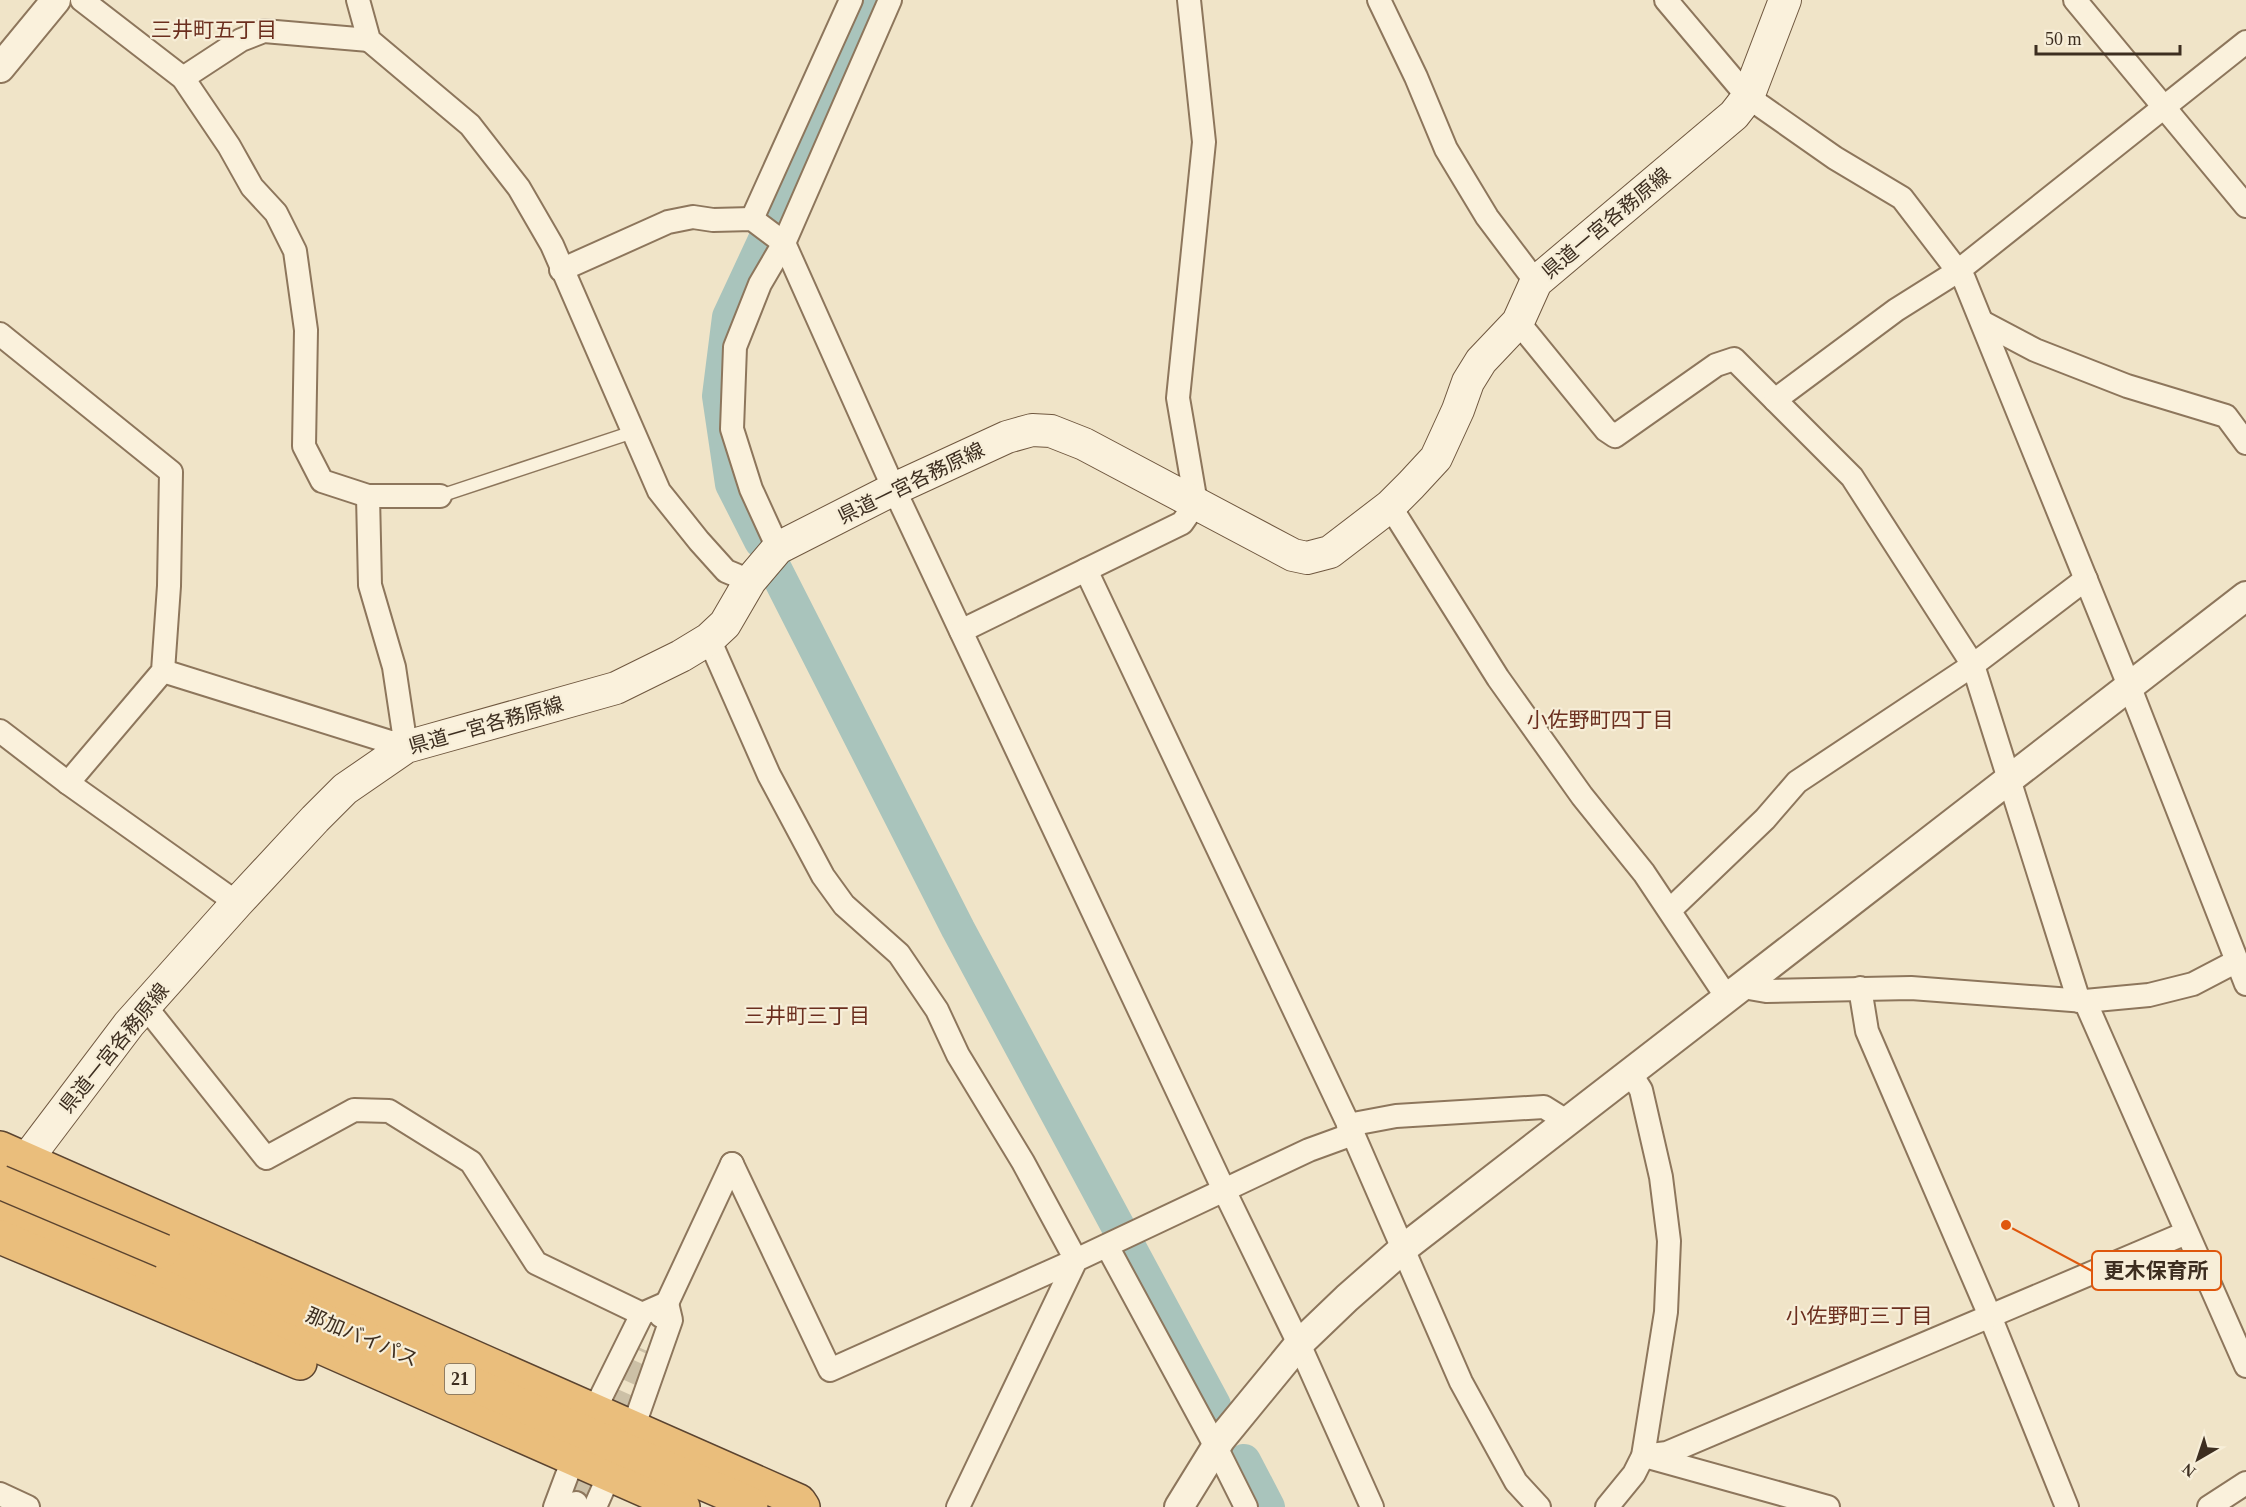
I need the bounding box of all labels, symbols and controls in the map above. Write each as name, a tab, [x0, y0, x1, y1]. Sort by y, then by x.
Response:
district label: 三井町五丁目	[151, 18, 277, 42]
scale bar	[2036, 18, 2180, 56]
text: 50 m	[2045, 29, 2082, 49]
street label: 県道一宮各務原線	[1538, 163, 1674, 283]
street label: 県道一宮各務原線	[834, 438, 988, 528]
street label: 県道一宮各務原線	[406, 692, 566, 758]
district label: 小佐野町四丁目	[1527, 708, 1674, 732]
street label: 県道一宮各務原線	[55, 979, 173, 1117]
district label: 三井町三丁目	[744, 1004, 870, 1028]
callout: 更木保育所	[2092, 1251, 2221, 1290]
text: 更木保育所	[2104, 1259, 2209, 1283]
street label: 那加バイパス	[303, 1304, 421, 1370]
district label: 小佐野町三丁目	[1786, 1304, 1933, 1328]
road number: 21	[445, 1364, 475, 1394]
north arrow	[2168, 1429, 2228, 1489]
text: N	[2179, 1460, 2199, 1481]

